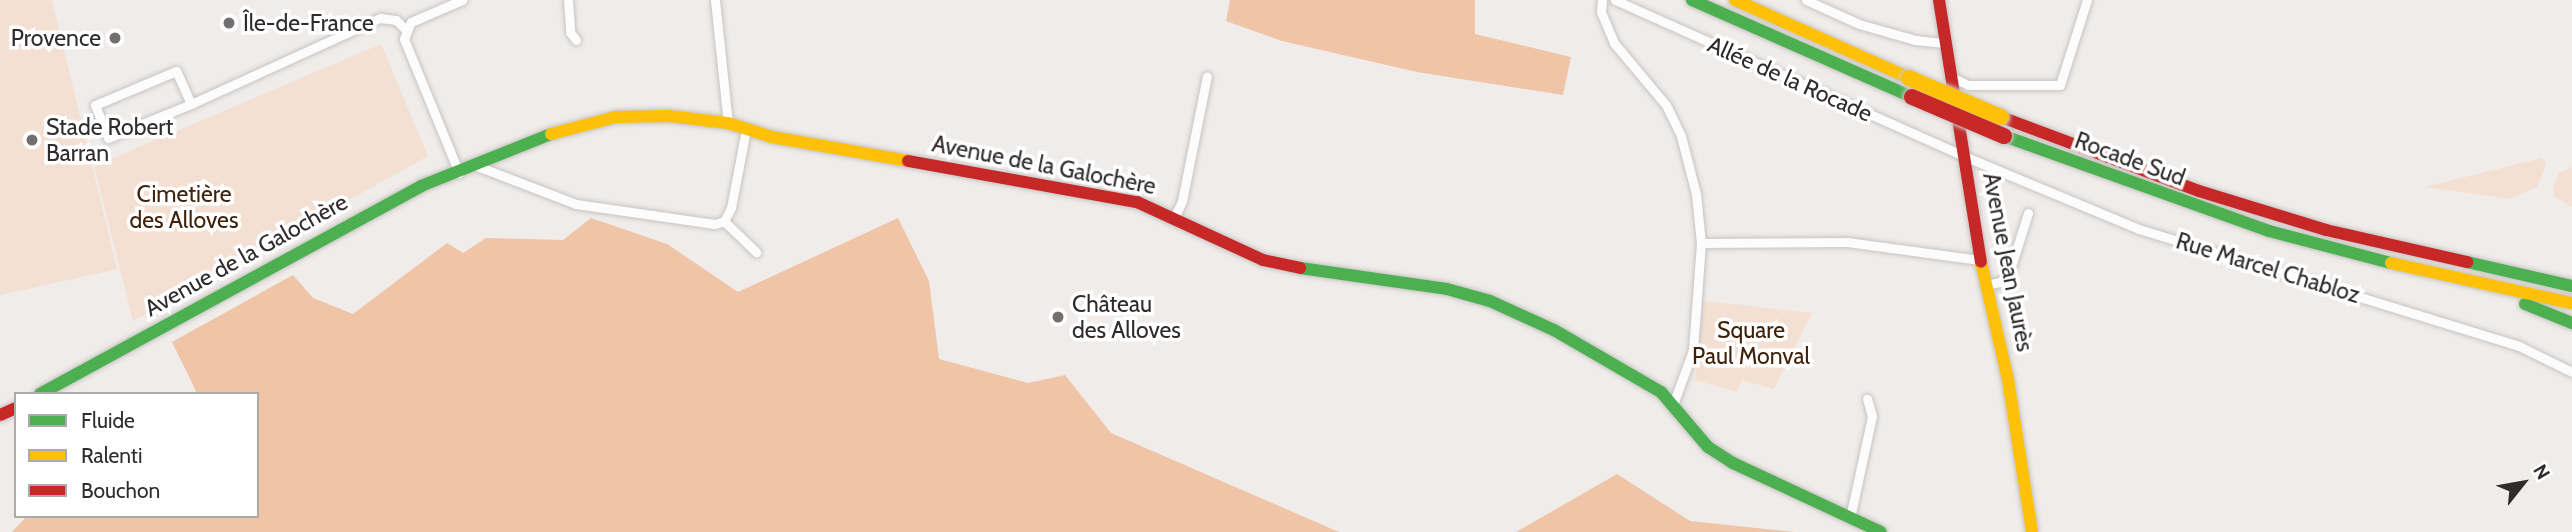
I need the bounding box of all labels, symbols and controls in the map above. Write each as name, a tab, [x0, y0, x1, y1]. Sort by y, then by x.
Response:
place label: Île-de-France	[243, 9, 374, 37]
marker: Île-de-France	[221, 15, 237, 31]
place label: Provence	[11, 24, 101, 52]
marker: Provence	[107, 30, 123, 46]
street label: Allée de la Rocade	[1704, 30, 1876, 128]
place label: Stade Robert Barran	[46, 113, 173, 167]
street label: Rocade Sud	[2071, 126, 2189, 192]
street label: Avenue de la Galochère	[930, 130, 1158, 200]
marker: Stade Robert Barran	[24, 132, 40, 148]
street label: Avenue Jean Jaurès	[1977, 170, 2039, 354]
park label: Cimetière des Alloves	[130, 180, 238, 234]
street label: Avenue de la Galochère	[140, 188, 352, 322]
street label: Rue Marcel Chabloz	[2173, 227, 2363, 309]
place label: Château des Alloves	[1072, 290, 1181, 344]
marker: Château des Alloves	[1050, 309, 1066, 325]
park label: Square Paul Monval	[1692, 316, 1810, 370]
legend	[14, 392, 259, 518]
text: Fluide	[81, 408, 135, 433]
text: Ralenti	[81, 443, 142, 468]
north arrow	[2488, 448, 2558, 518]
text: N	[2528, 460, 2555, 484]
text: Bouchon	[81, 478, 160, 503]

